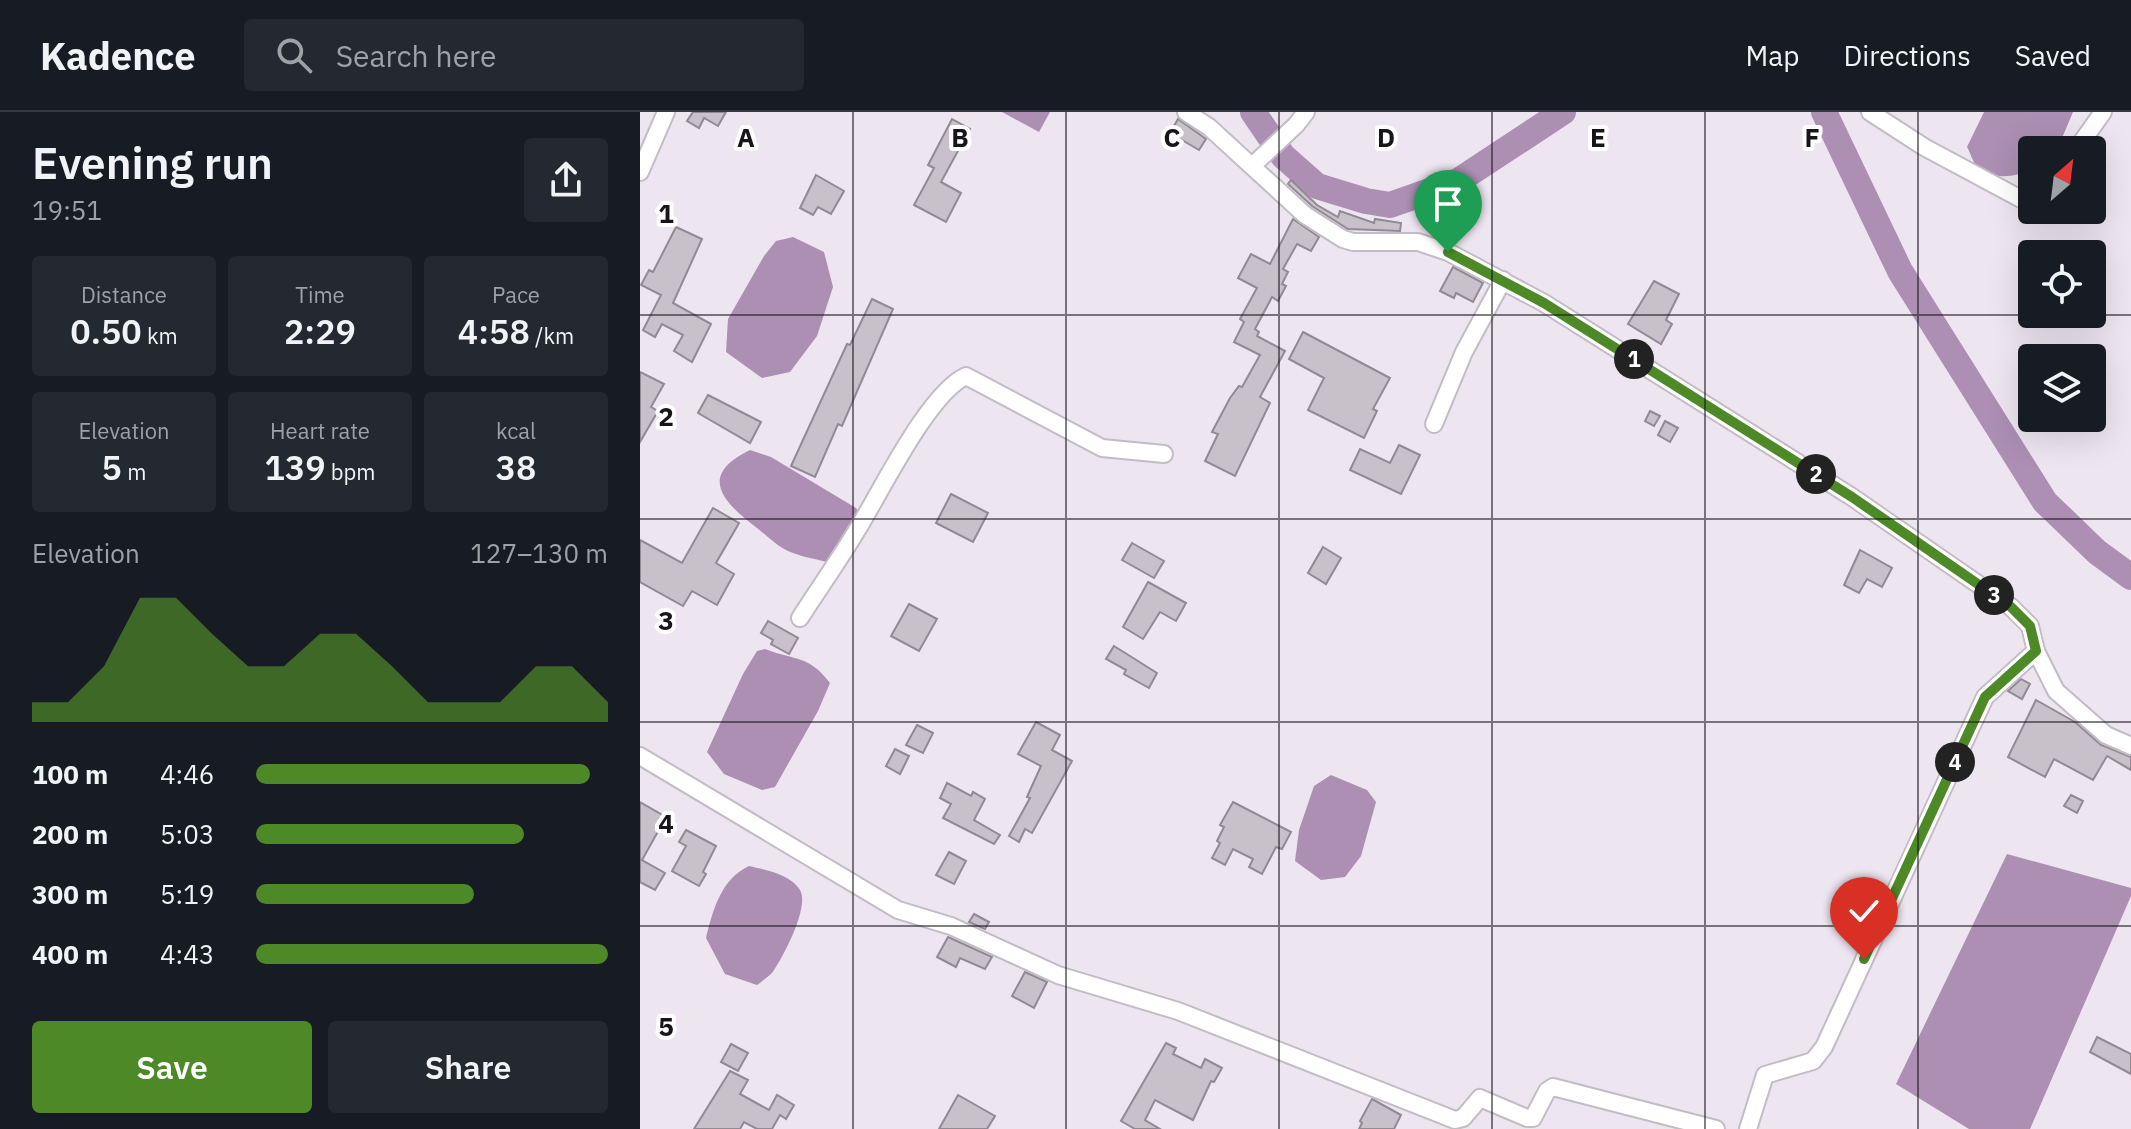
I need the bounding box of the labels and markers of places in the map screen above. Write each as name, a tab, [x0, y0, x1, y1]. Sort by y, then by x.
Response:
pin	[1414, 170, 1482, 252]
pin: 1	[1614, 339, 1654, 379]
pin: 2	[1796, 454, 1836, 494]
pin: 3	[1974, 575, 2014, 615]
pin: 4	[1935, 742, 1975, 782]
pin	[1830, 877, 1898, 959]

